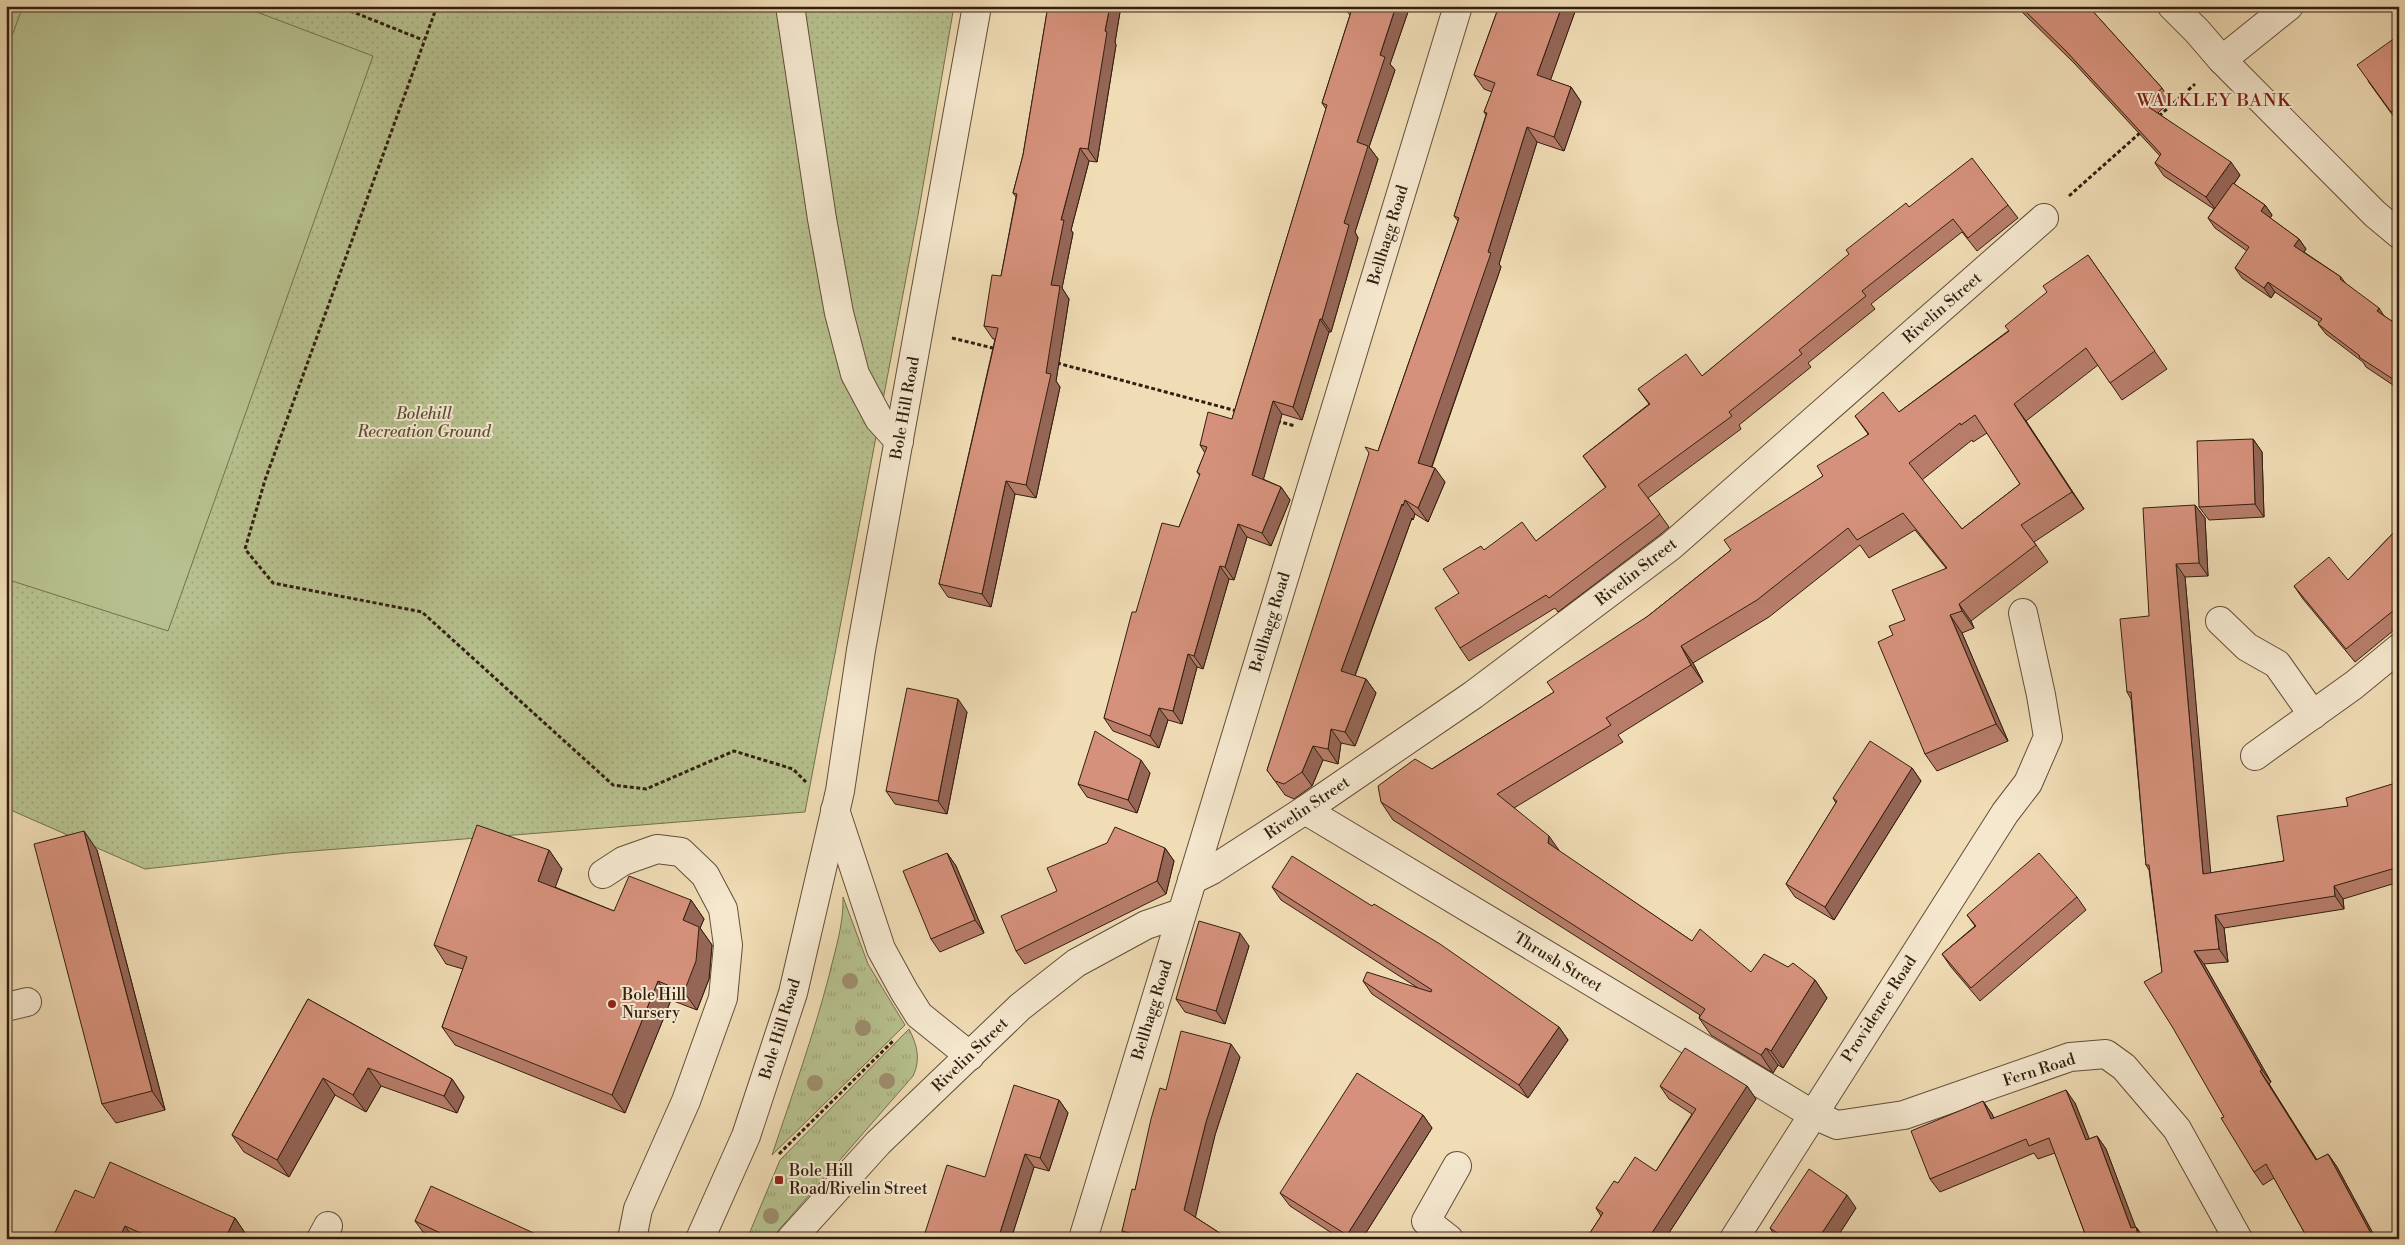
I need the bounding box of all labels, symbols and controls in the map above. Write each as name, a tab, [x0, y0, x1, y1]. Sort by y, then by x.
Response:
district label: WALKLEY BANK	[2136, 89, 2292, 112]
street label: Bellhagg Road	[1363, 183, 1413, 288]
street label: Rivelin Street	[1898, 268, 1986, 348]
street label: Bole Hill Road	[886, 355, 924, 462]
park label: Bolehill Recreation Ground	[356, 404, 492, 442]
street label: Rivelin Street	[1591, 534, 1681, 610]
street label: Bellhagg Road	[1245, 570, 1295, 675]
street label: Rivelin Street	[1261, 772, 1354, 844]
street label: Thrush Street	[1510, 928, 1606, 997]
street label: Providence Road	[1837, 952, 1921, 1066]
street label: Bellhagg Road	[1127, 958, 1177, 1063]
street label: Bole Hill Road	[755, 976, 805, 1083]
place label: Bole Hill Nursery	[621, 985, 686, 1023]
marker: Bole Hill Nursery	[606, 998, 618, 1010]
street label: Rivelin Street	[928, 1013, 1013, 1096]
street label: Fern Road	[2000, 1049, 2078, 1091]
place label: Bole Hill Road/Rivelin Street	[788, 1161, 928, 1199]
marker: Bole Hill Road/Rivelin Street	[773, 1174, 785, 1186]

